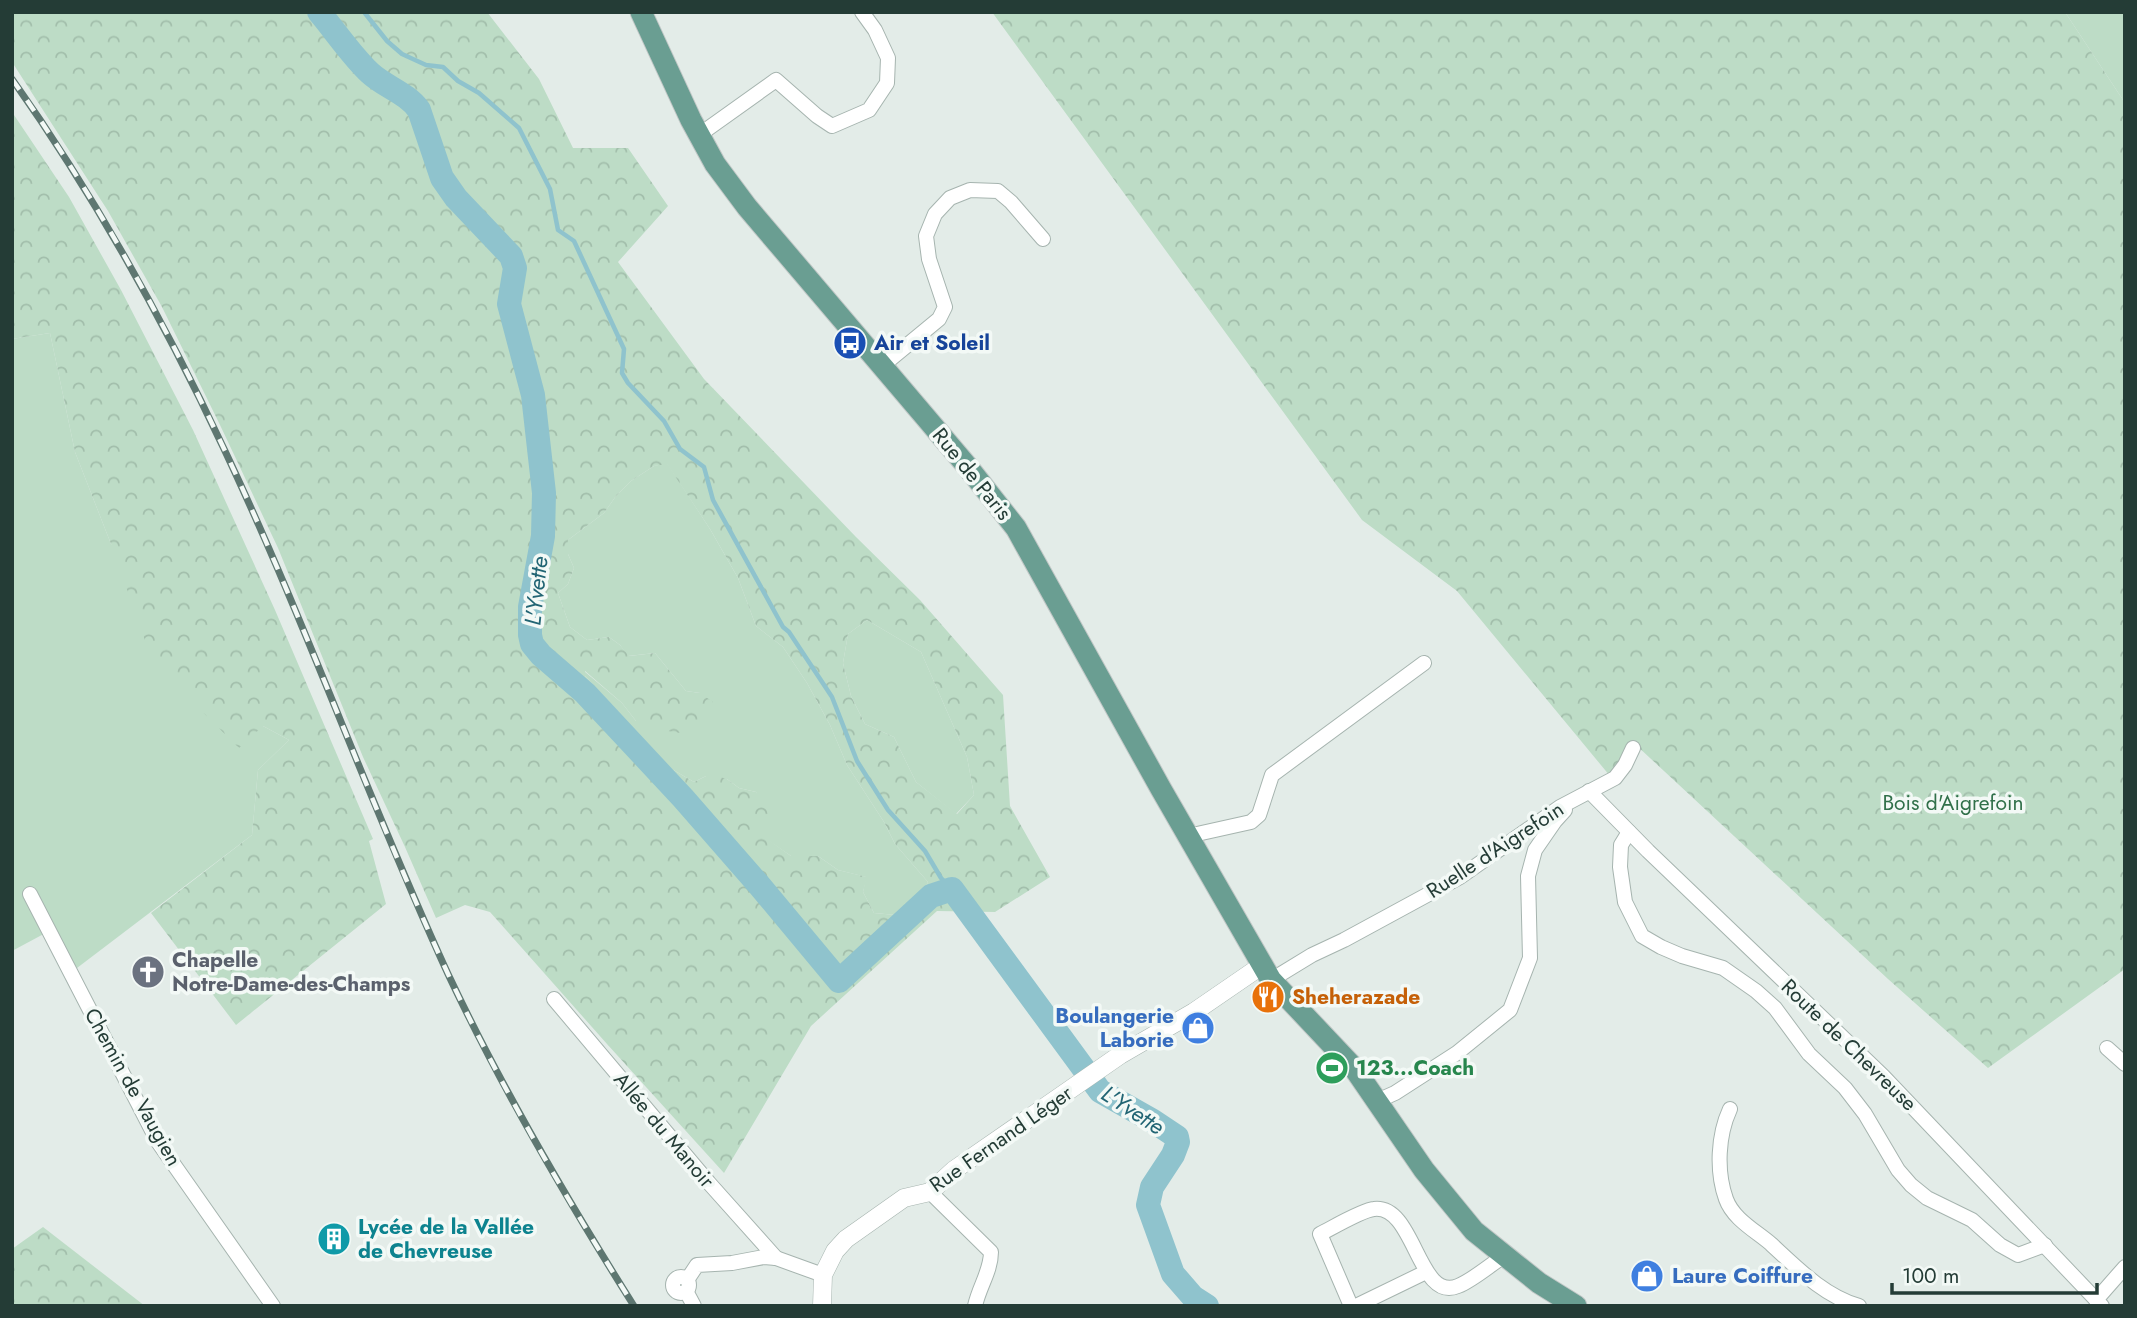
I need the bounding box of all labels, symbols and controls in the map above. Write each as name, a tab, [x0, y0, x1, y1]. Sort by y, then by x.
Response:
bus stop icon: Air et Soleil	[831, 324, 869, 362]
place label: Air et Soleil	[873, 328, 990, 358]
street label: Rue de Paris	[925, 421, 1019, 527]
water label: L'Yvette	[515, 554, 557, 627]
park label: Bois d'Aigrefoin	[1882, 788, 2024, 818]
street label: Ruelle d'Aigrefoin	[1421, 794, 1569, 906]
place label: Chapelle Notre-Dame-des-Champs	[172, 945, 411, 999]
church icon: Chapelle Notre-Dame-des-Champs	[129, 953, 167, 991]
street label: Route de Chevreuse	[1774, 972, 1924, 1118]
restaurant icon: Sheherazade	[1249, 978, 1287, 1016]
place label: Sheherazade	[1292, 982, 1420, 1012]
place label: Boulangerie Laborie	[1055, 1001, 1174, 1055]
street label: Chemin de Vaugien	[77, 1002, 189, 1172]
shop icon: Boulangerie Laborie	[1179, 1009, 1217, 1047]
sports icon: 123...Coach	[1313, 1049, 1351, 1087]
place label: 123...Coach	[1356, 1053, 1474, 1083]
street label: Allée du Manoir	[607, 1066, 722, 1195]
water label: L'Yvette	[1095, 1077, 1172, 1143]
street label: Rue Fernand Léger	[923, 1078, 1079, 1200]
place label: Lycée de la Vallée de Chevreuse	[358, 1212, 534, 1266]
building icon: Lycée de la Vallée de Chevreuse	[315, 1220, 353, 1258]
scale bar	[1892, 1252, 2097, 1296]
shop icon: Laure Coiffure	[1628, 1257, 1666, 1295]
place label: Laure Coiffure	[1672, 1261, 1813, 1291]
text: 100 m	[1902, 1261, 1959, 1291]

